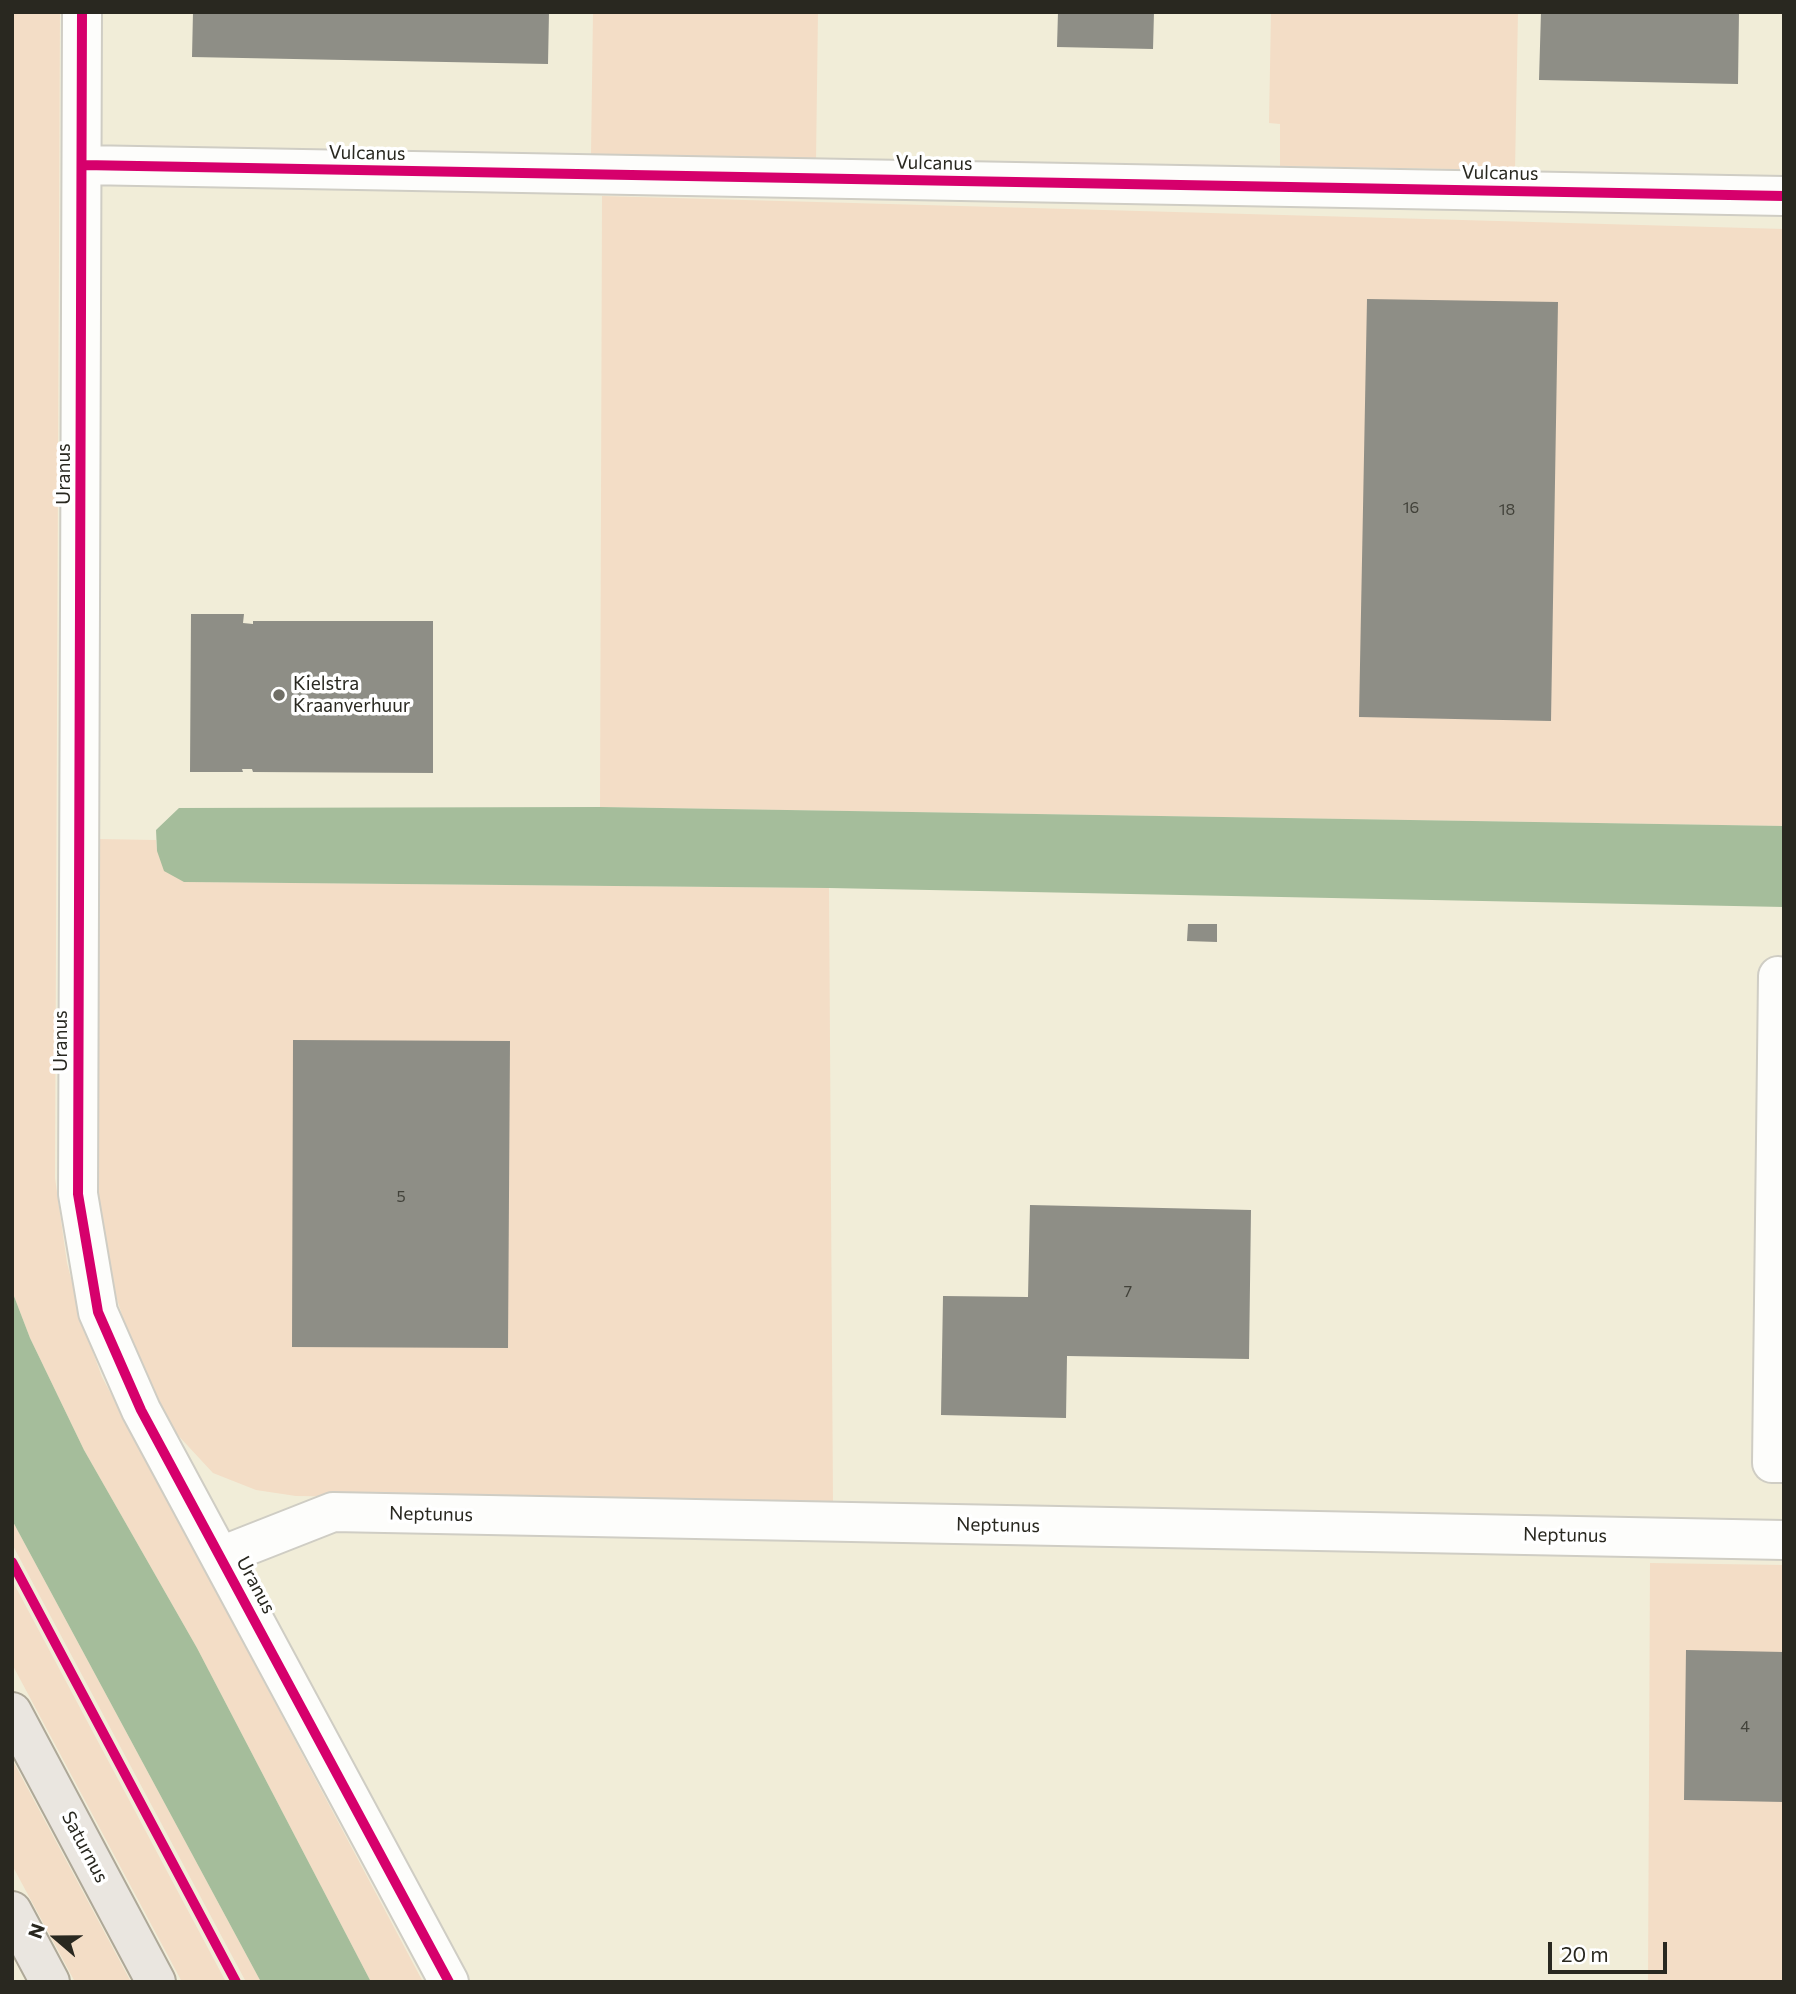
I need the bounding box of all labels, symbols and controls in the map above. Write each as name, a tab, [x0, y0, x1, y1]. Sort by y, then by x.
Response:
street label: Vulcanus	[328, 141, 406, 165]
street label: Vulcanus	[895, 151, 973, 175]
street label: Vulcanus	[1461, 161, 1539, 185]
street label: Uranus	[53, 443, 75, 505]
house number: 16	[1403, 498, 1419, 518]
house number: 18	[1499, 500, 1515, 520]
place label: Kielstra Kraanverhuur	[293, 673, 410, 717]
marker: Kielstra Kraanverhuur	[271, 687, 287, 703]
street label: Uranus	[50, 1010, 72, 1072]
house number: 5	[396, 1187, 406, 1207]
house number: 7	[1124, 1282, 1132, 1302]
street label: Neptunus	[389, 1502, 473, 1526]
street label: Neptunus	[956, 1513, 1040, 1537]
street label: Neptunus	[1523, 1523, 1607, 1547]
street label: Uranus	[232, 1553, 280, 1617]
house number: 4	[1740, 1717, 1750, 1737]
street label: Saturnus	[57, 1808, 113, 1886]
north arrow	[21, 1903, 91, 1973]
text: N	[23, 1920, 49, 1941]
scale bar	[1551, 1927, 1670, 1971]
text: 20 m	[1561, 1941, 1609, 1966]

